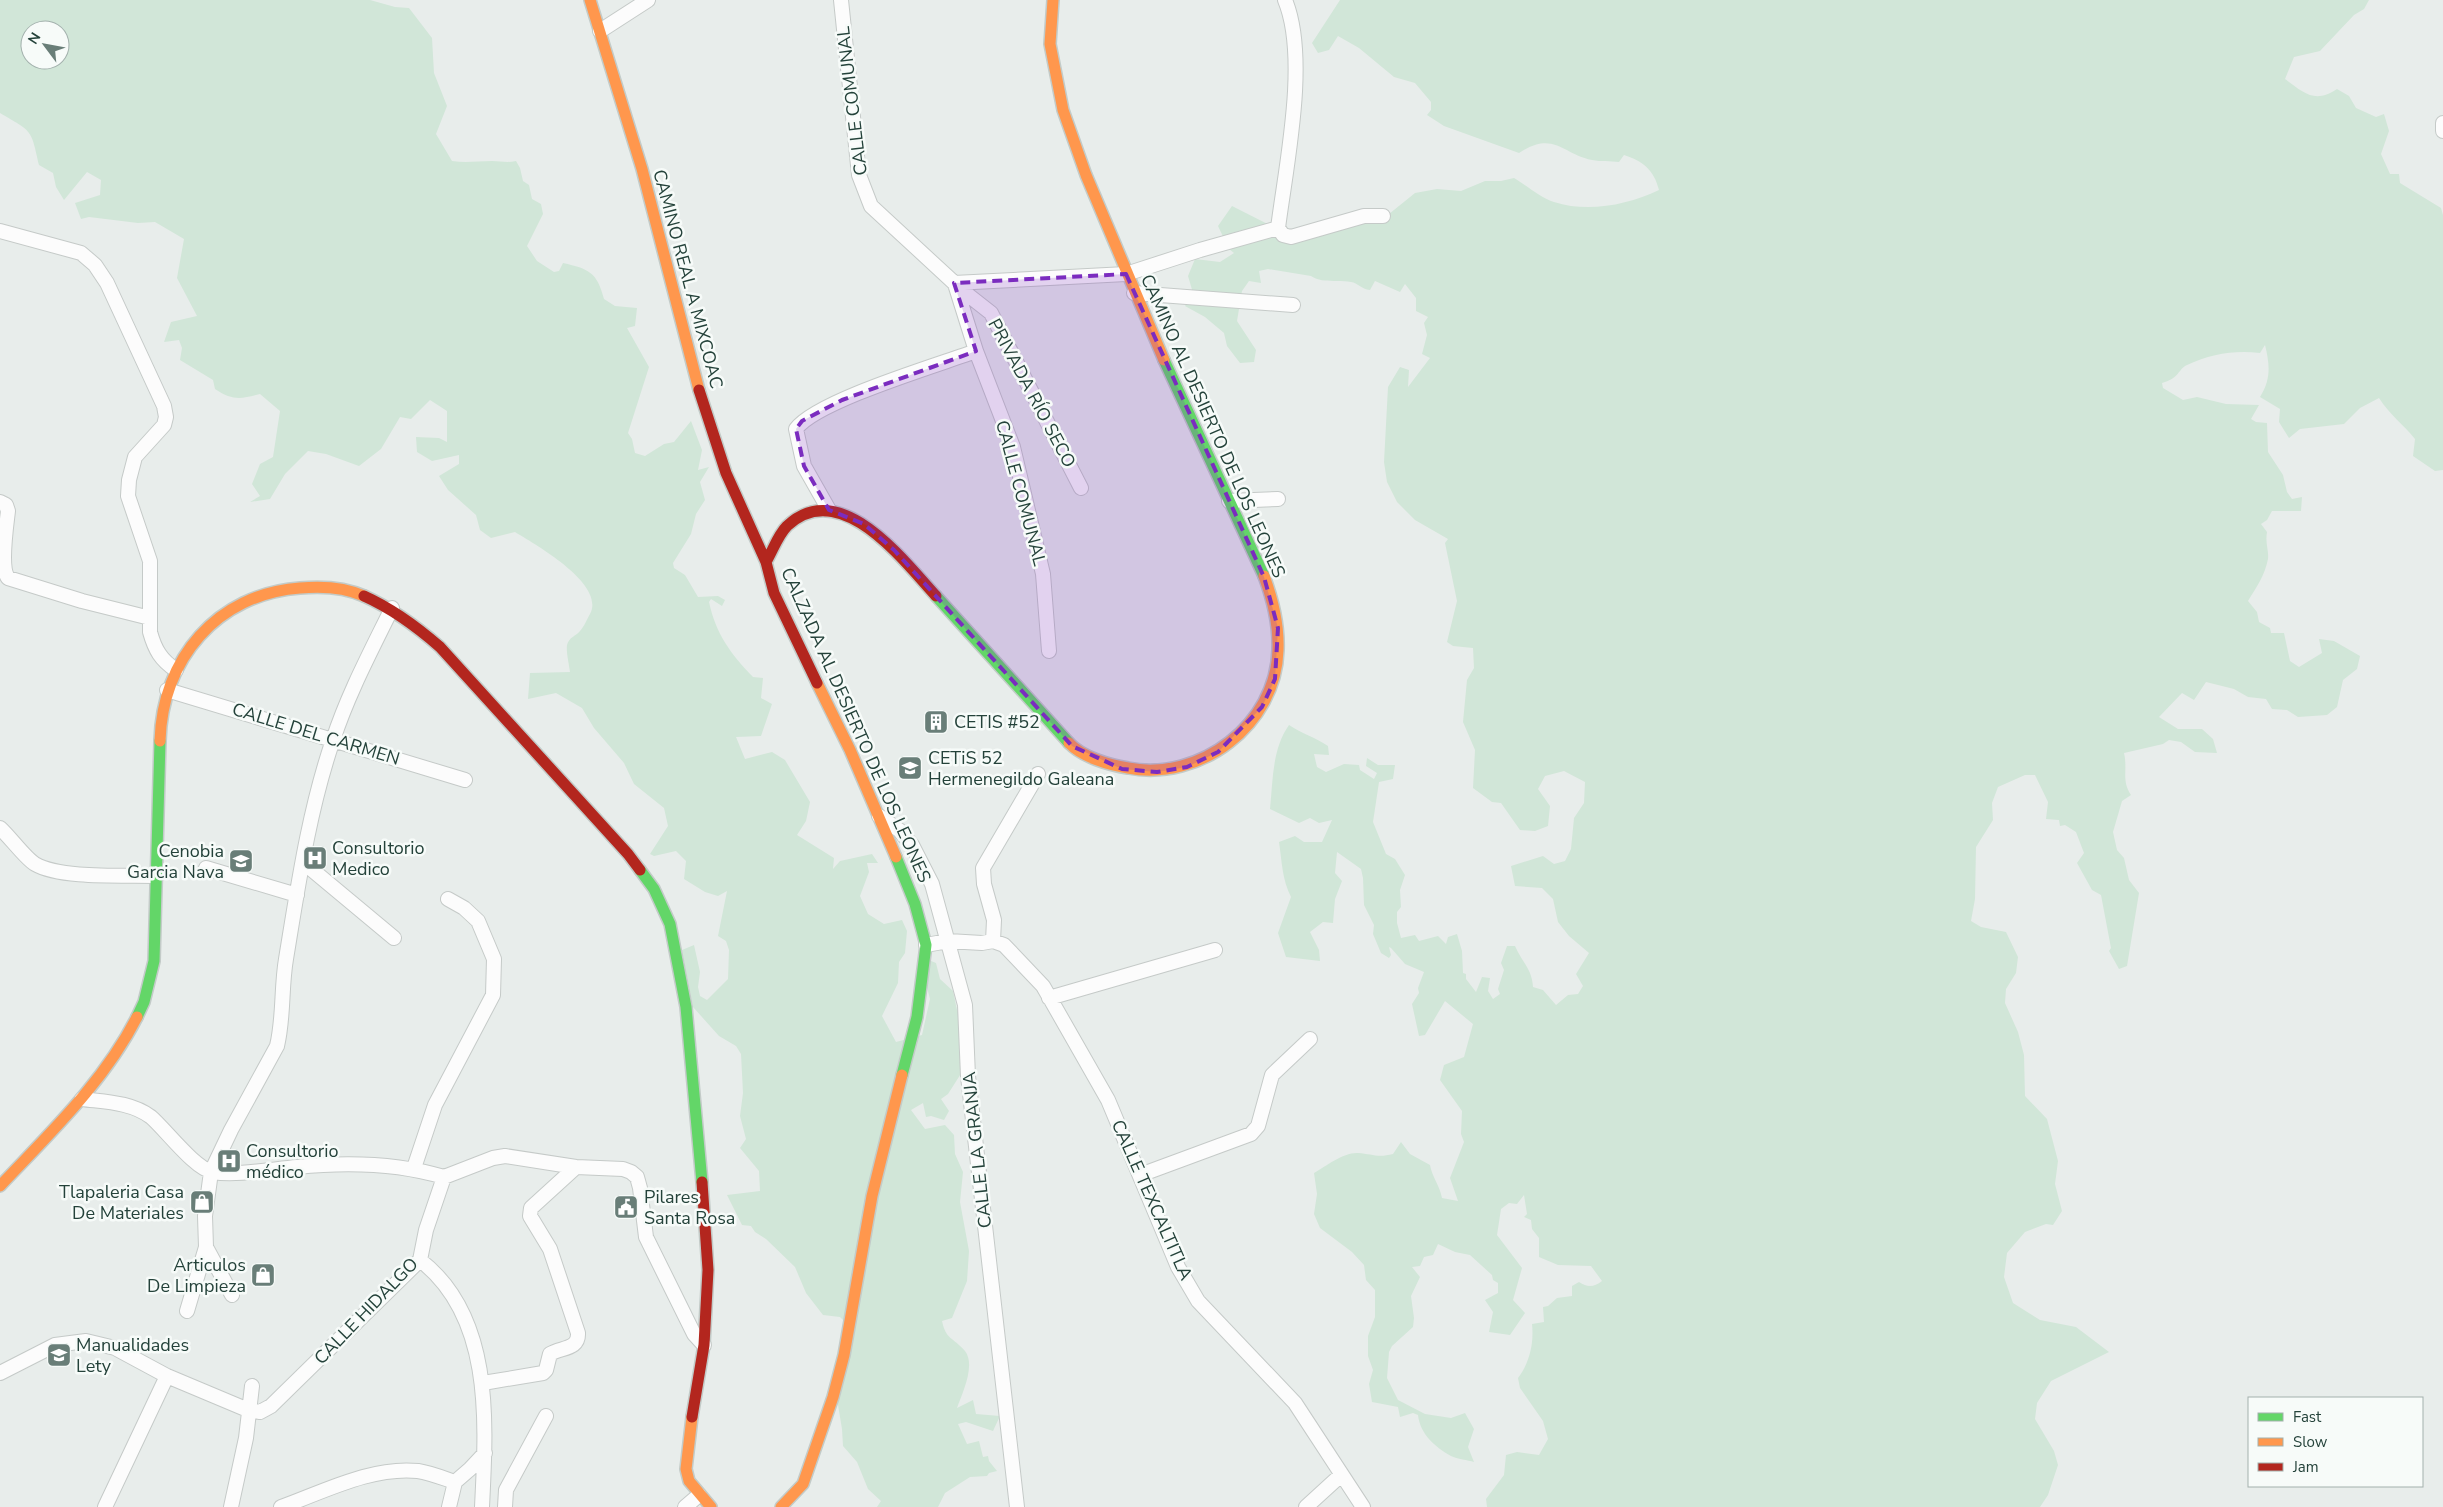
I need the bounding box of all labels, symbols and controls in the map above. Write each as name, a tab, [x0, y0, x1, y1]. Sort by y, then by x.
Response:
north arrow	[20, 20, 70, 70]
street label: CALLE COMUNAL	[831, 25, 873, 177]
text: N	[24, 29, 45, 48]
street label: CAMINO REAL A MIXCOAC	[647, 167, 729, 391]
street label: CAMINO AL DESIERTO DE LOS LEONES	[1135, 270, 1291, 582]
street label: PRIVADA RÍO SECO	[983, 314, 1081, 472]
street label: CALLE COMUNAL	[990, 418, 1052, 569]
street label: CALZADA AL DESIERTO DE LOS LEONES	[775, 564, 937, 886]
street label: CALLE DEL CARMEN	[229, 697, 403, 771]
building icon: CETIS #52	[923, 709, 949, 735]
place label: CETIS #52	[954, 710, 1040, 734]
place label: CETiS 52 Hermenegildo Galeana	[928, 746, 1114, 791]
school or university icon: CETiS 52 Hermenegildo Galeana	[897, 755, 923, 781]
place label: Consultorio Medico	[332, 836, 425, 881]
place label: Cenobia Garcia Nava	[127, 839, 224, 884]
hospital icon: Consultorio Medico	[302, 845, 328, 871]
school or university icon: Cenobia Garcia Nava	[228, 848, 254, 874]
street label: CALLE LA GRANJA	[957, 1071, 997, 1229]
street label: CALLE TEXCALTITLA	[1106, 1116, 1198, 1284]
place label: Consultorio médico	[246, 1139, 339, 1184]
hospital icon: Consultorio médico	[216, 1148, 242, 1174]
place label: Tlapaleria Casa De Materiales	[59, 1180, 184, 1225]
place label: Pilares Santa Rosa	[644, 1185, 735, 1230]
shop icon: Tlapaleria Casa De Materiales	[189, 1189, 215, 1215]
public building icon: Pilares Santa Rosa	[613, 1194, 639, 1220]
street label: CALLE HIDALGO	[309, 1252, 423, 1370]
place label: Articulos De Limpieza	[147, 1253, 246, 1298]
shop icon: Articulos De Limpieza	[250, 1262, 276, 1288]
place label: Manualidades Lety	[76, 1333, 189, 1378]
school or university icon: Manualidades Lety	[46, 1342, 72, 1368]
legend	[2248, 1397, 2423, 1487]
text: Fast	[2293, 1407, 2322, 1427]
text: Slow	[2293, 1432, 2328, 1452]
text: Jam	[2292, 1457, 2319, 1477]

